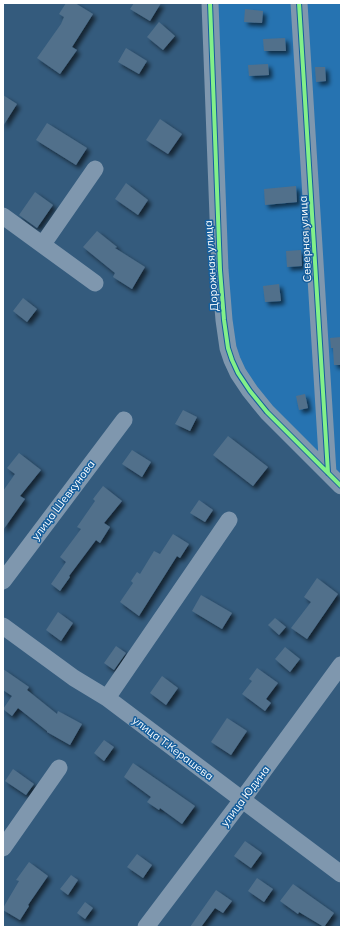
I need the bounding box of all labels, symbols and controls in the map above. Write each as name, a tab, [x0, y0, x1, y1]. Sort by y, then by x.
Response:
street label: Северная улица	[296, 195, 314, 283]
street label: Дорожная улица	[201, 220, 221, 312]
street label: улица Шевкунова	[28, 457, 98, 543]
street label: улица Т.Керашева	[130, 713, 216, 783]
street label: улица Юдина	[218, 763, 272, 829]

